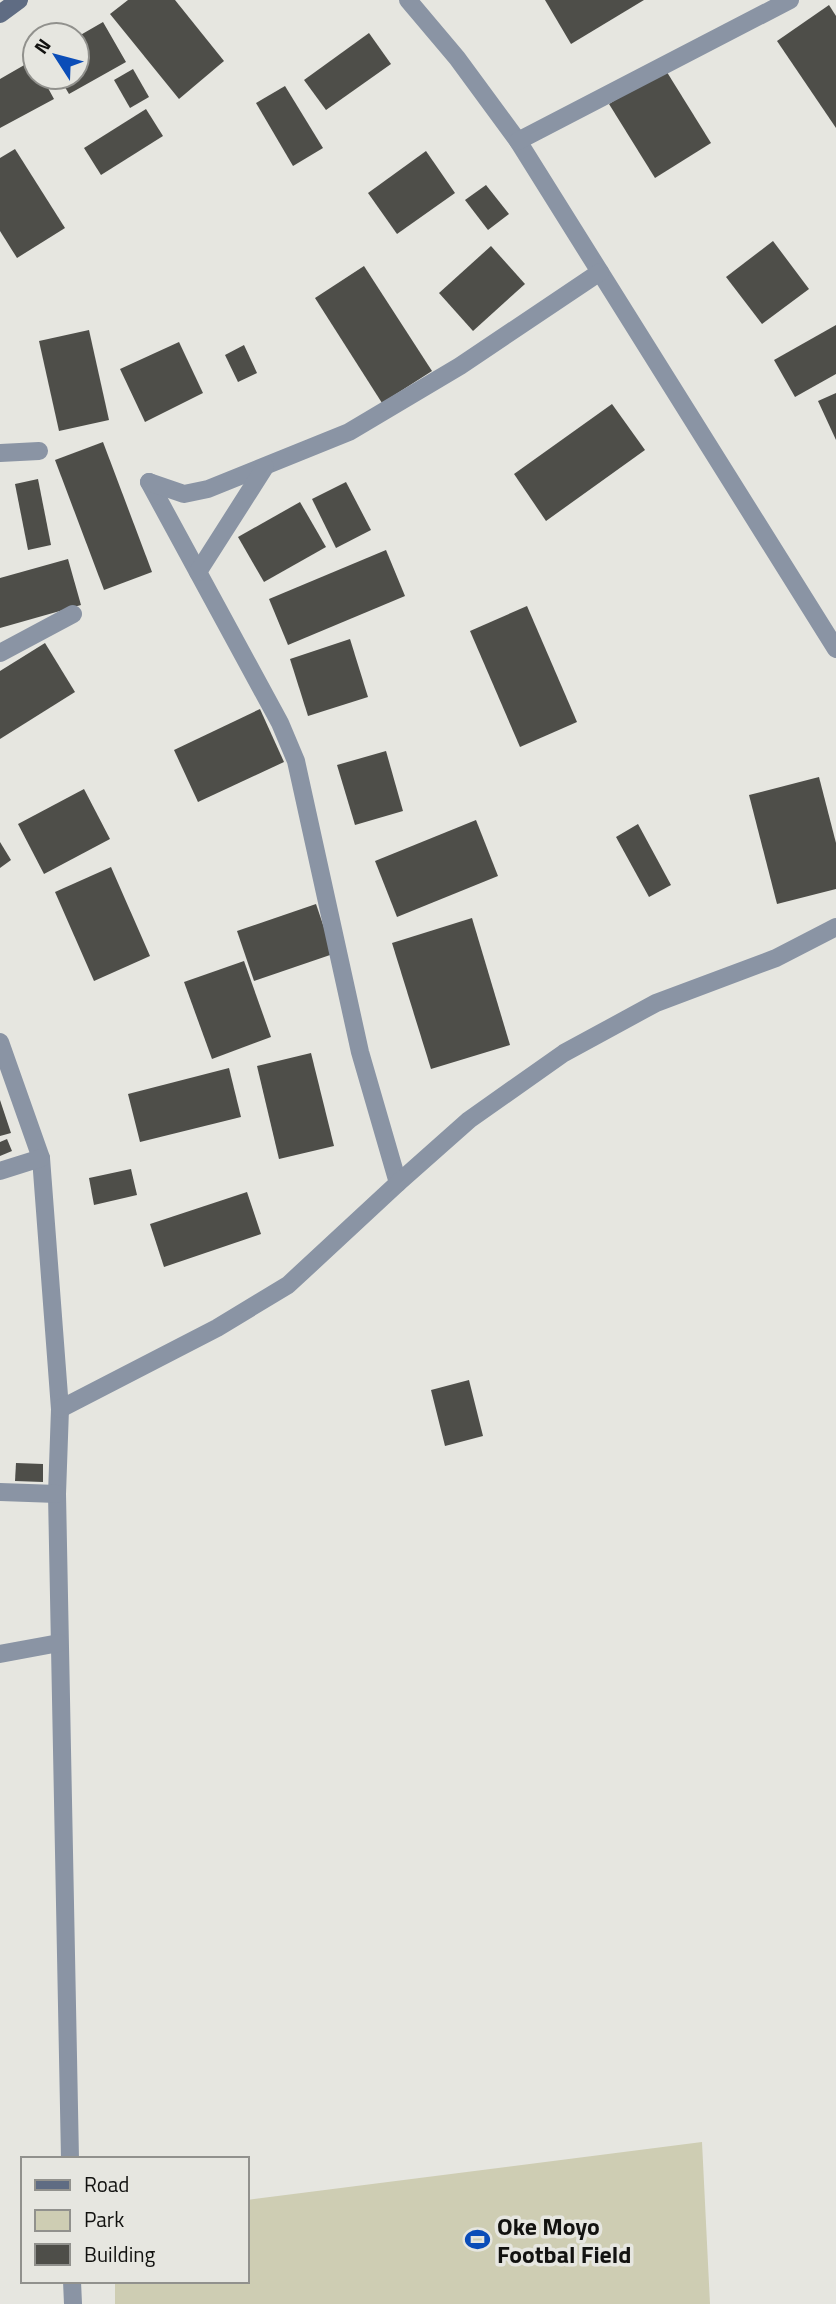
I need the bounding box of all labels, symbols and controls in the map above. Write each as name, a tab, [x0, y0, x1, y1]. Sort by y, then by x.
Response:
north arrow	[21, 21, 91, 91]
text: N	[26, 32, 57, 60]
legend	[21, 2157, 248, 2283]
text: Road	[84, 2168, 129, 2200]
text: Park	[84, 2203, 124, 2235]
place label: Oke Moyo Footbal Field	[497, 2208, 632, 2272]
sports icon: Oke Moyo Footbal Field	[463, 2226, 491, 2254]
text: Building	[84, 2238, 156, 2270]

